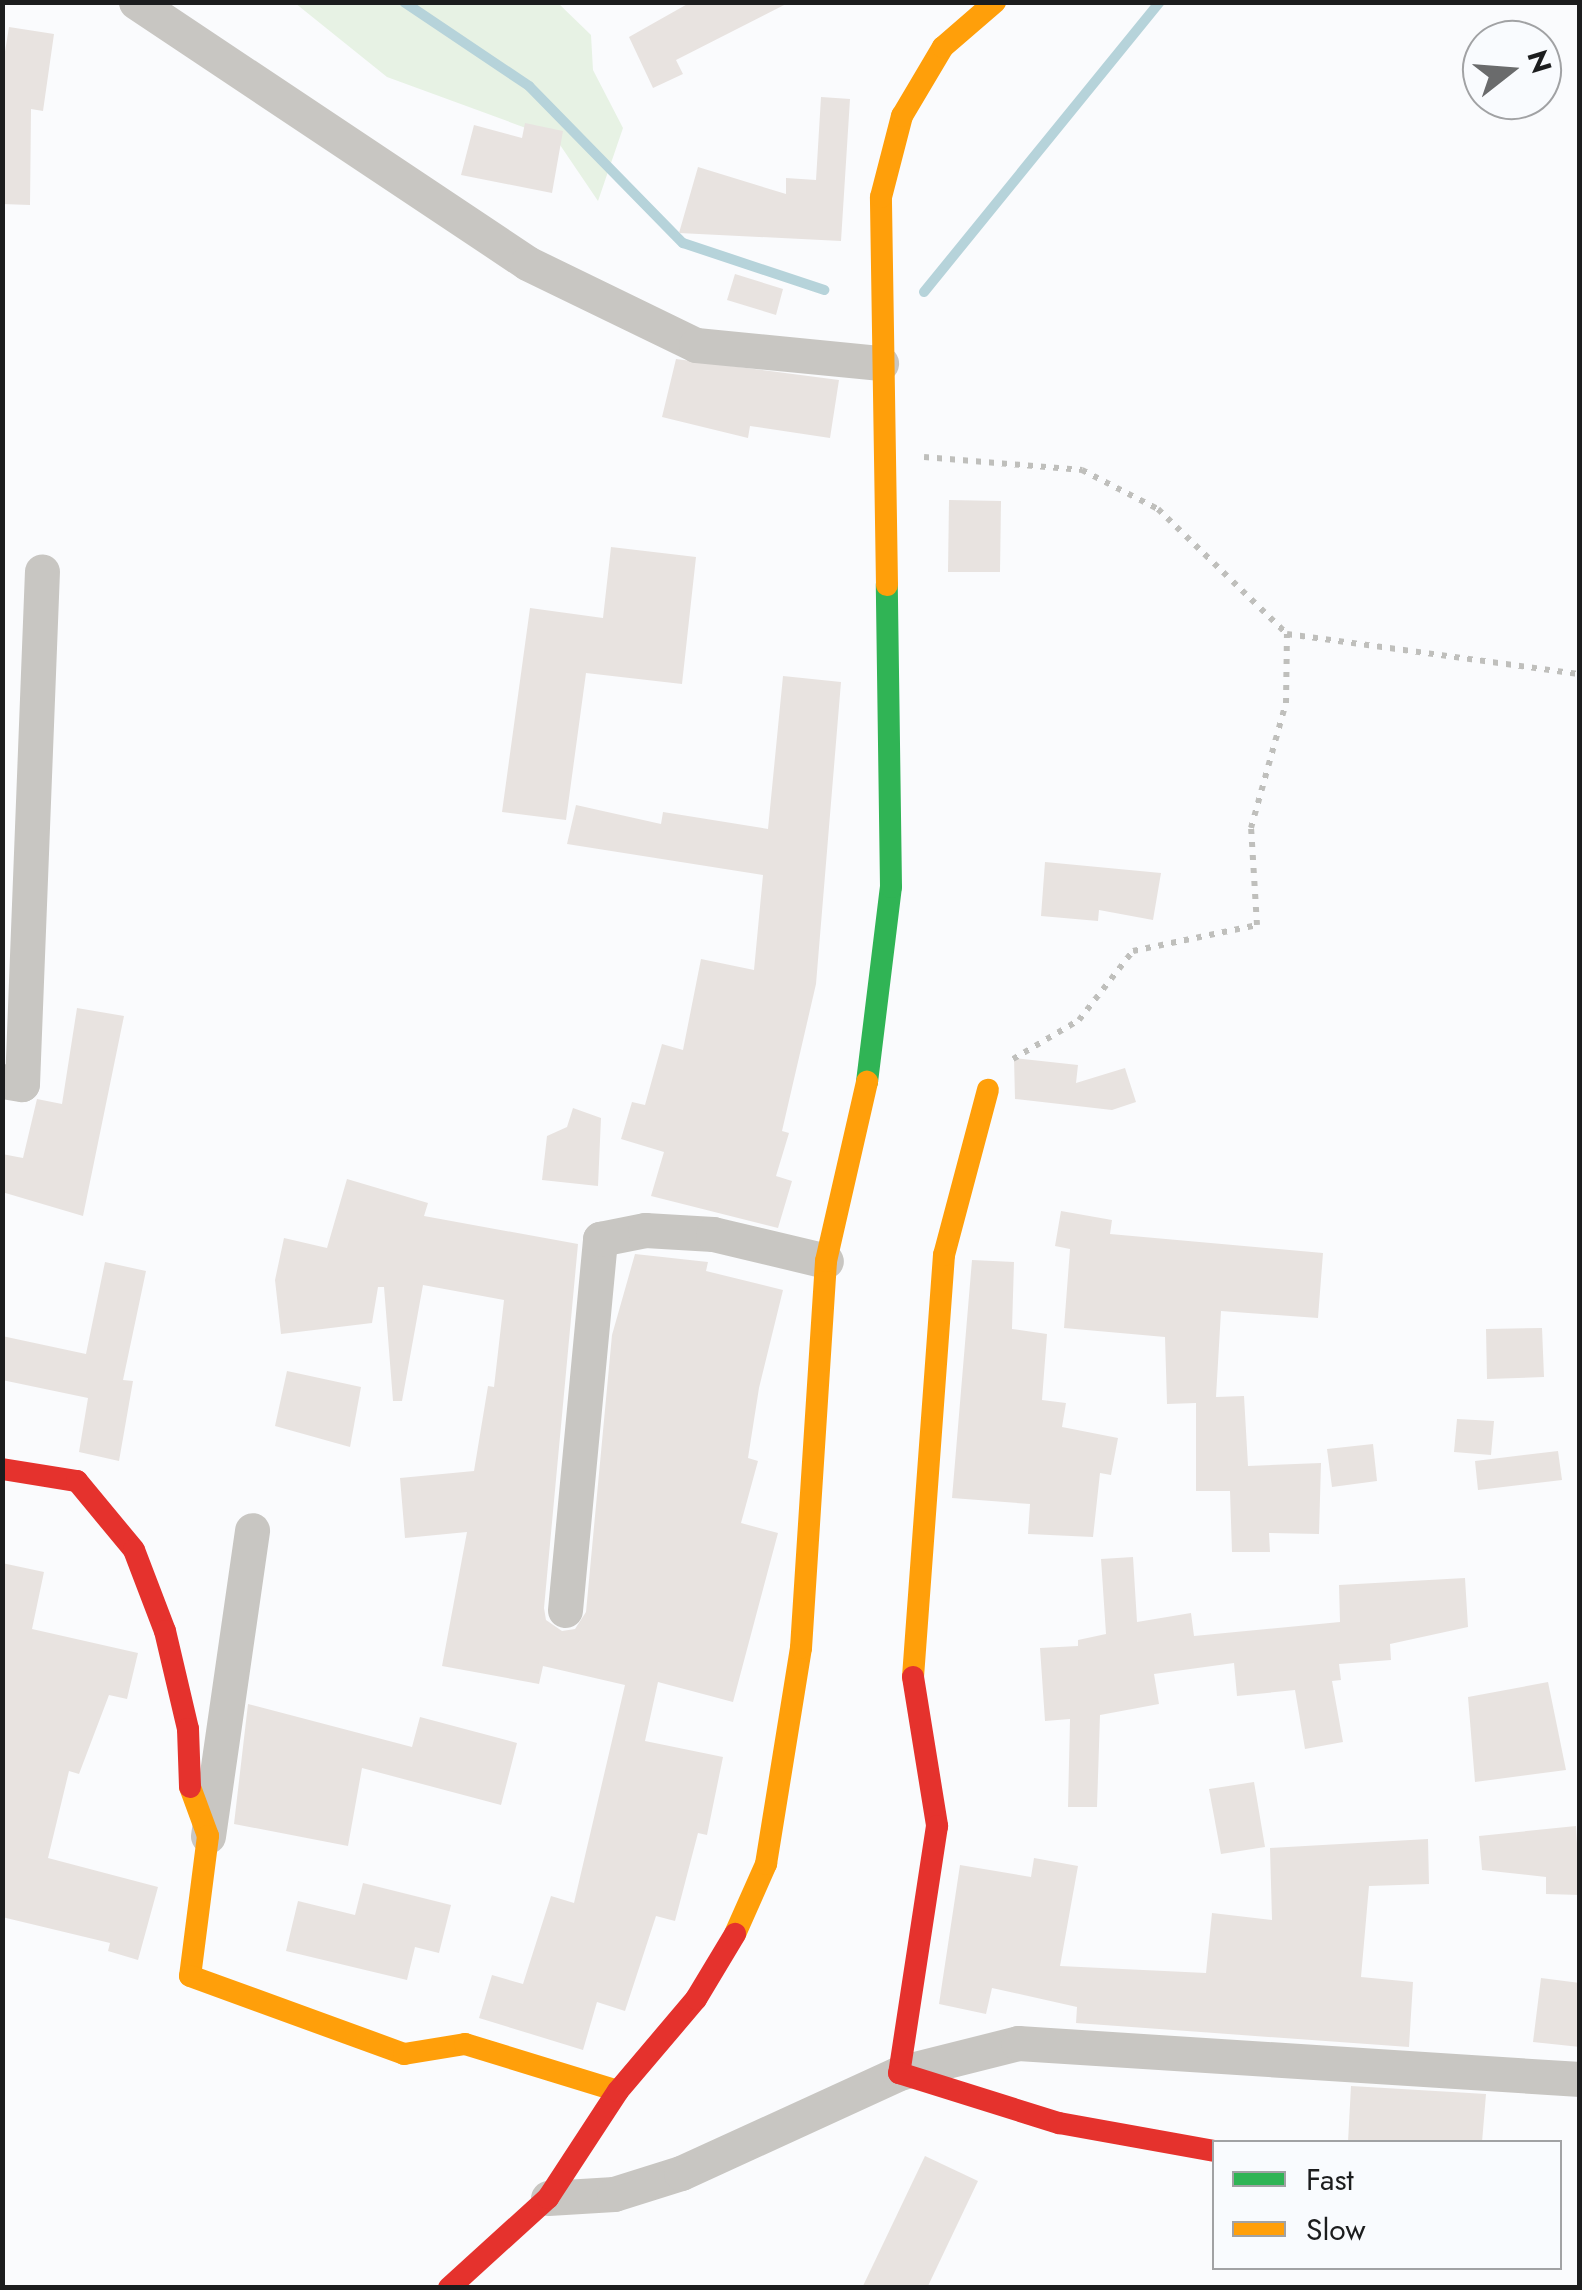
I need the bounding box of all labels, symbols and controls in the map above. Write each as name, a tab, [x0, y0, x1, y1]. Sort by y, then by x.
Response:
north arrow	[1462, 20, 1562, 120]
text: N	[1516, 45, 1562, 78]
legend	[1212, 2140, 1562, 2270]
text: Fast	[1306, 2158, 1354, 2201]
text: Slow	[1306, 2208, 1366, 2251]

